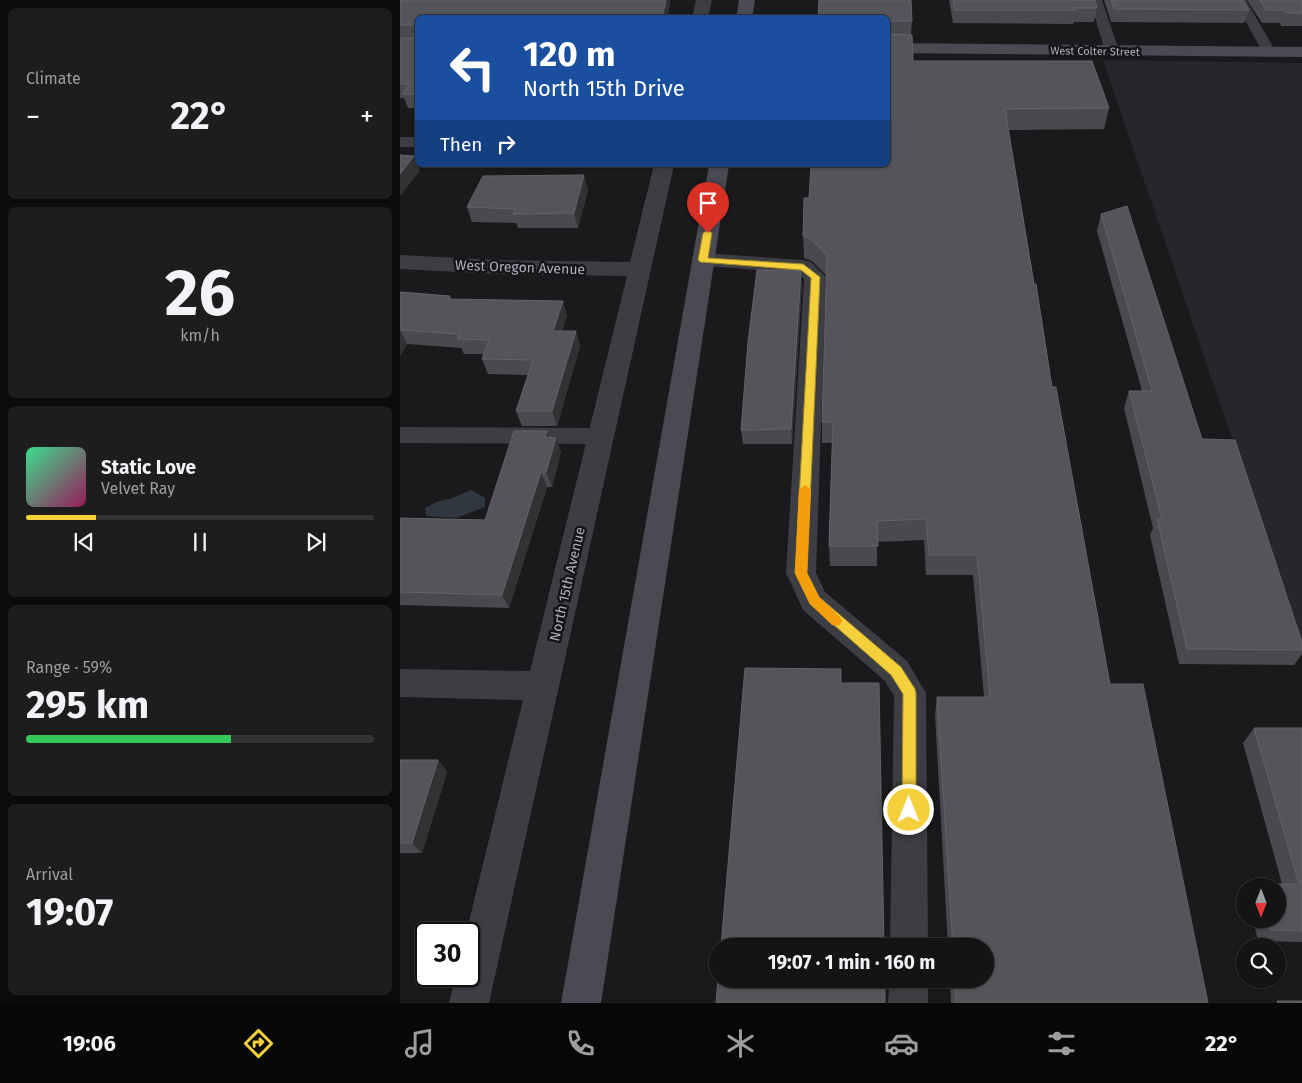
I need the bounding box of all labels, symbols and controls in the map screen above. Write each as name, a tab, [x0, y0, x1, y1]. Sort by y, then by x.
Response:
text: 120 m	[523, 33, 616, 75]
icon: left	[440, 35, 505, 100]
street label: West Colter Street	[1050, 44, 1140, 59]
text: Climate	[26, 69, 81, 88]
text: North 15th Drive	[523, 75, 685, 102]
text: 22°	[170, 93, 230, 139]
text: −	[26, 100, 40, 133]
text: +	[360, 100, 374, 133]
icon: right	[492, 130, 520, 158]
text: Then	[440, 133, 482, 156]
pin	[687, 182, 729, 233]
icon: arrive	[694, 189, 722, 217]
text: 26	[165, 254, 235, 332]
street label: West Oregon Avenue	[455, 257, 585, 278]
text: km/h	[180, 326, 220, 345]
text: Static Love	[101, 456, 196, 479]
text: Velvet Ray	[101, 479, 175, 498]
street label: North 15th Avenue	[546, 525, 589, 643]
icon: previous	[70, 528, 98, 556]
icon: pause	[186, 528, 214, 556]
icon: next	[302, 528, 330, 556]
text: Range · 59%	[26, 658, 112, 677]
text: 295 km	[26, 682, 149, 728]
position arrow	[882, 783, 934, 835]
text: Arrival	[26, 865, 73, 884]
north arrow	[1236, 878, 1286, 928]
map controls	[1236, 878, 1286, 988]
text: 19:07	[26, 889, 113, 935]
speed limit sign: 30	[415, 922, 480, 987]
button: search	[1236, 938, 1286, 988]
text: 19:07 · 1 min · 160 m	[768, 951, 935, 974]
icon: directions	[241, 1026, 276, 1061]
icon: music	[402, 1026, 437, 1061]
icon: phone	[563, 1026, 598, 1061]
icon: climate	[723, 1026, 758, 1061]
icon: car	[884, 1026, 919, 1061]
icon: filters	[1044, 1026, 1079, 1061]
text: 19:06	[63, 1030, 116, 1057]
text: 22°	[1205, 1030, 1239, 1057]

